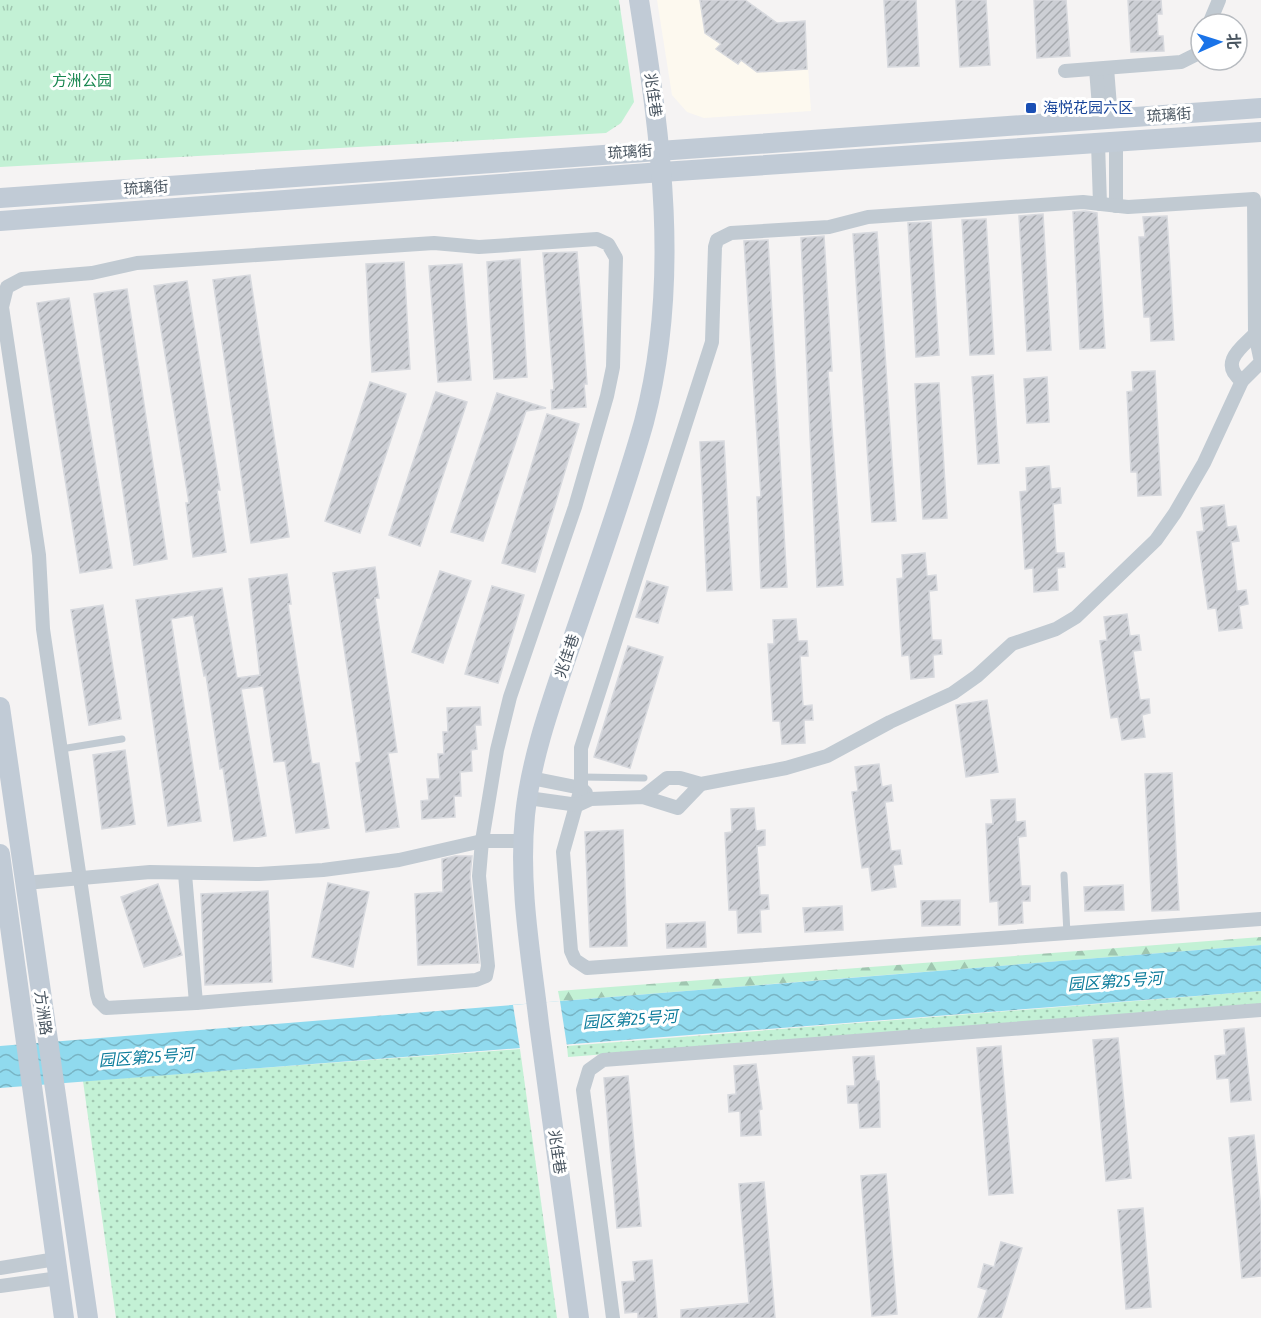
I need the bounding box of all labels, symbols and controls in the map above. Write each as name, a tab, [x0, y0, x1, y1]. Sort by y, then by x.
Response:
north arrow	[1189, 12, 1249, 72]
text: 北	[1225, 33, 1243, 50]
street label: 兆佳巷	[642, 71, 665, 118]
park label: 方洲公园	[52, 72, 112, 89]
place label: 海悦花园六区	[1043, 99, 1133, 116]
marker: 海悦花园六区	[1024, 101, 1038, 115]
street label: 琉璃街	[1146, 104, 1192, 125]
street label: 琉璃街	[607, 141, 653, 162]
street label: 琉璃街	[123, 177, 169, 198]
street label: 兆佳巷	[551, 632, 582, 680]
water label: 园区第25号河	[1067, 968, 1166, 993]
street label: 方洲路	[32, 989, 55, 1036]
water label: 园区第25号河	[582, 1006, 681, 1031]
water label: 园区第25号河	[98, 1044, 197, 1069]
street label: 兆佳巷	[546, 1128, 569, 1175]

